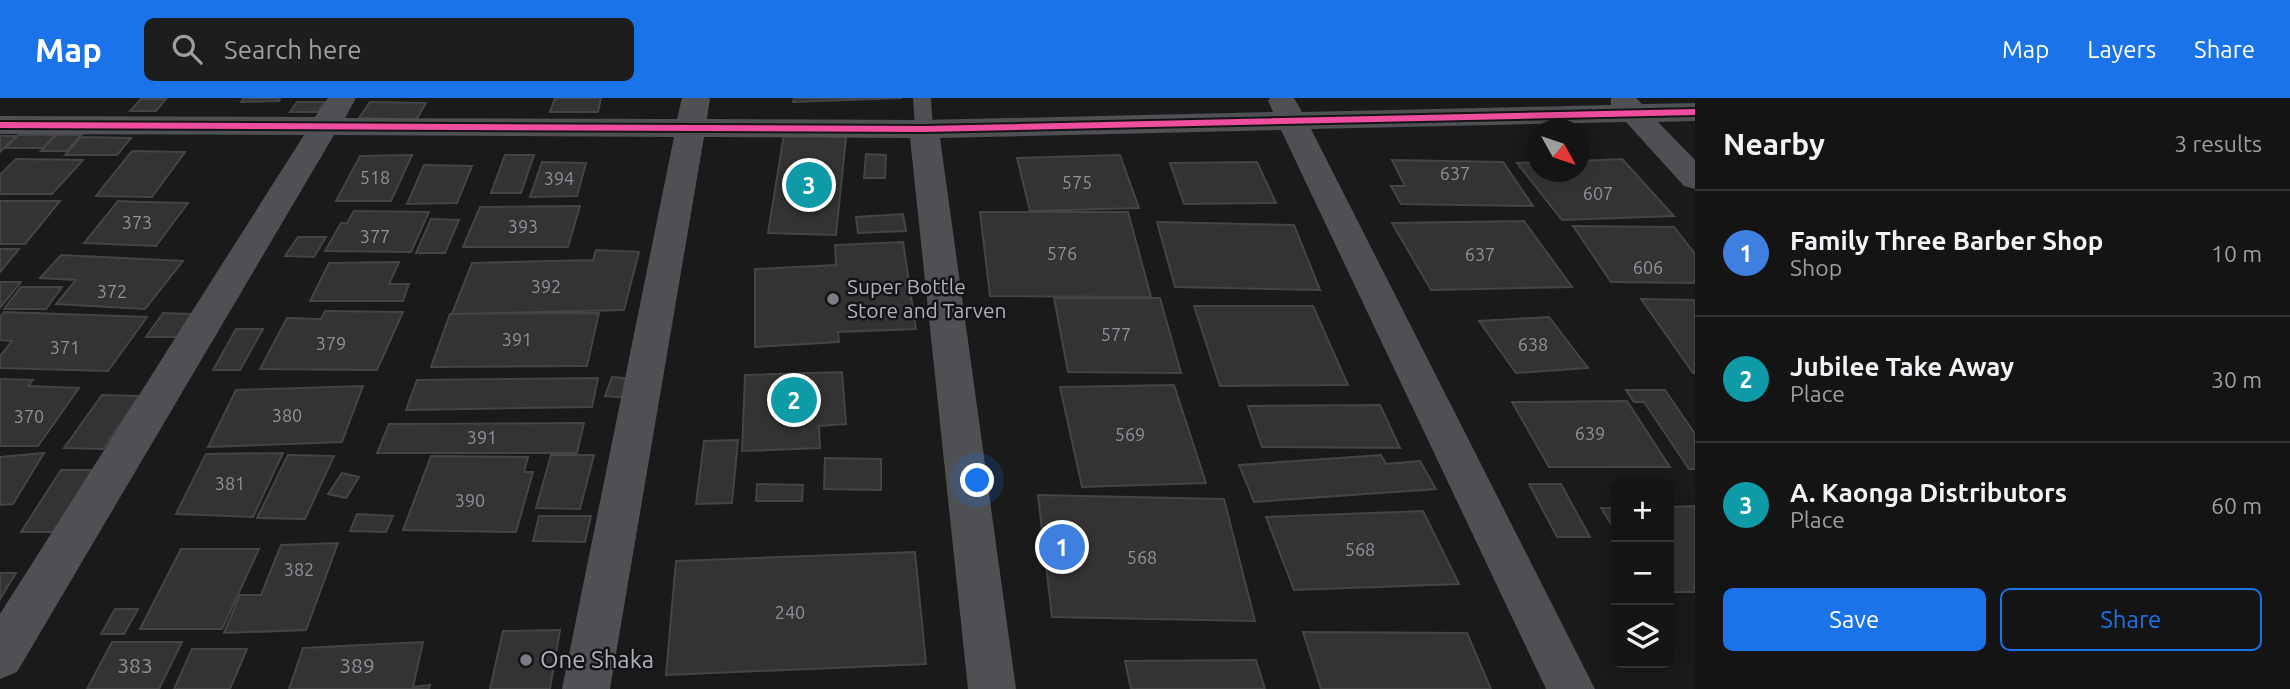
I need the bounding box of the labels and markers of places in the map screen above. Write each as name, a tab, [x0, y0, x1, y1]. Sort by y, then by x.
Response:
pin: 3	[786, 159, 832, 211]
place label: Super Bottle Store and Tarven	[847, 274, 1007, 322]
marker: Super Bottle Store and Tarven	[825, 291, 841, 307]
pin: 2	[771, 374, 817, 426]
pin: 1	[1039, 521, 1085, 573]
place label: One Shaka	[540, 646, 654, 673]
marker: One Shaka	[518, 652, 534, 668]

